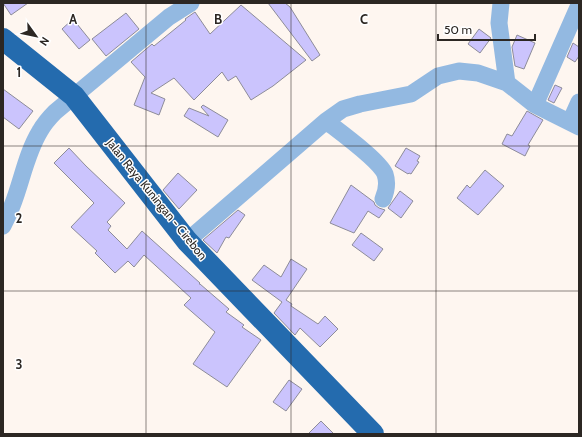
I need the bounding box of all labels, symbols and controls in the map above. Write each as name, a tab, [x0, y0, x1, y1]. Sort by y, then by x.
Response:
text: A	[69, 11, 78, 27]
text: B	[214, 11, 222, 27]
text: C	[360, 11, 368, 27]
north arrow	[16, 16, 56, 56]
scale bar	[438, 16, 535, 42]
text: 50 m	[444, 22, 472, 37]
text: N	[36, 34, 52, 49]
text: 1	[17, 64, 21, 80]
street label: Jalan Raya Kuningan - Cirebon	[103, 135, 211, 263]
text: 2	[16, 210, 23, 226]
text: 3	[15, 356, 23, 372]

